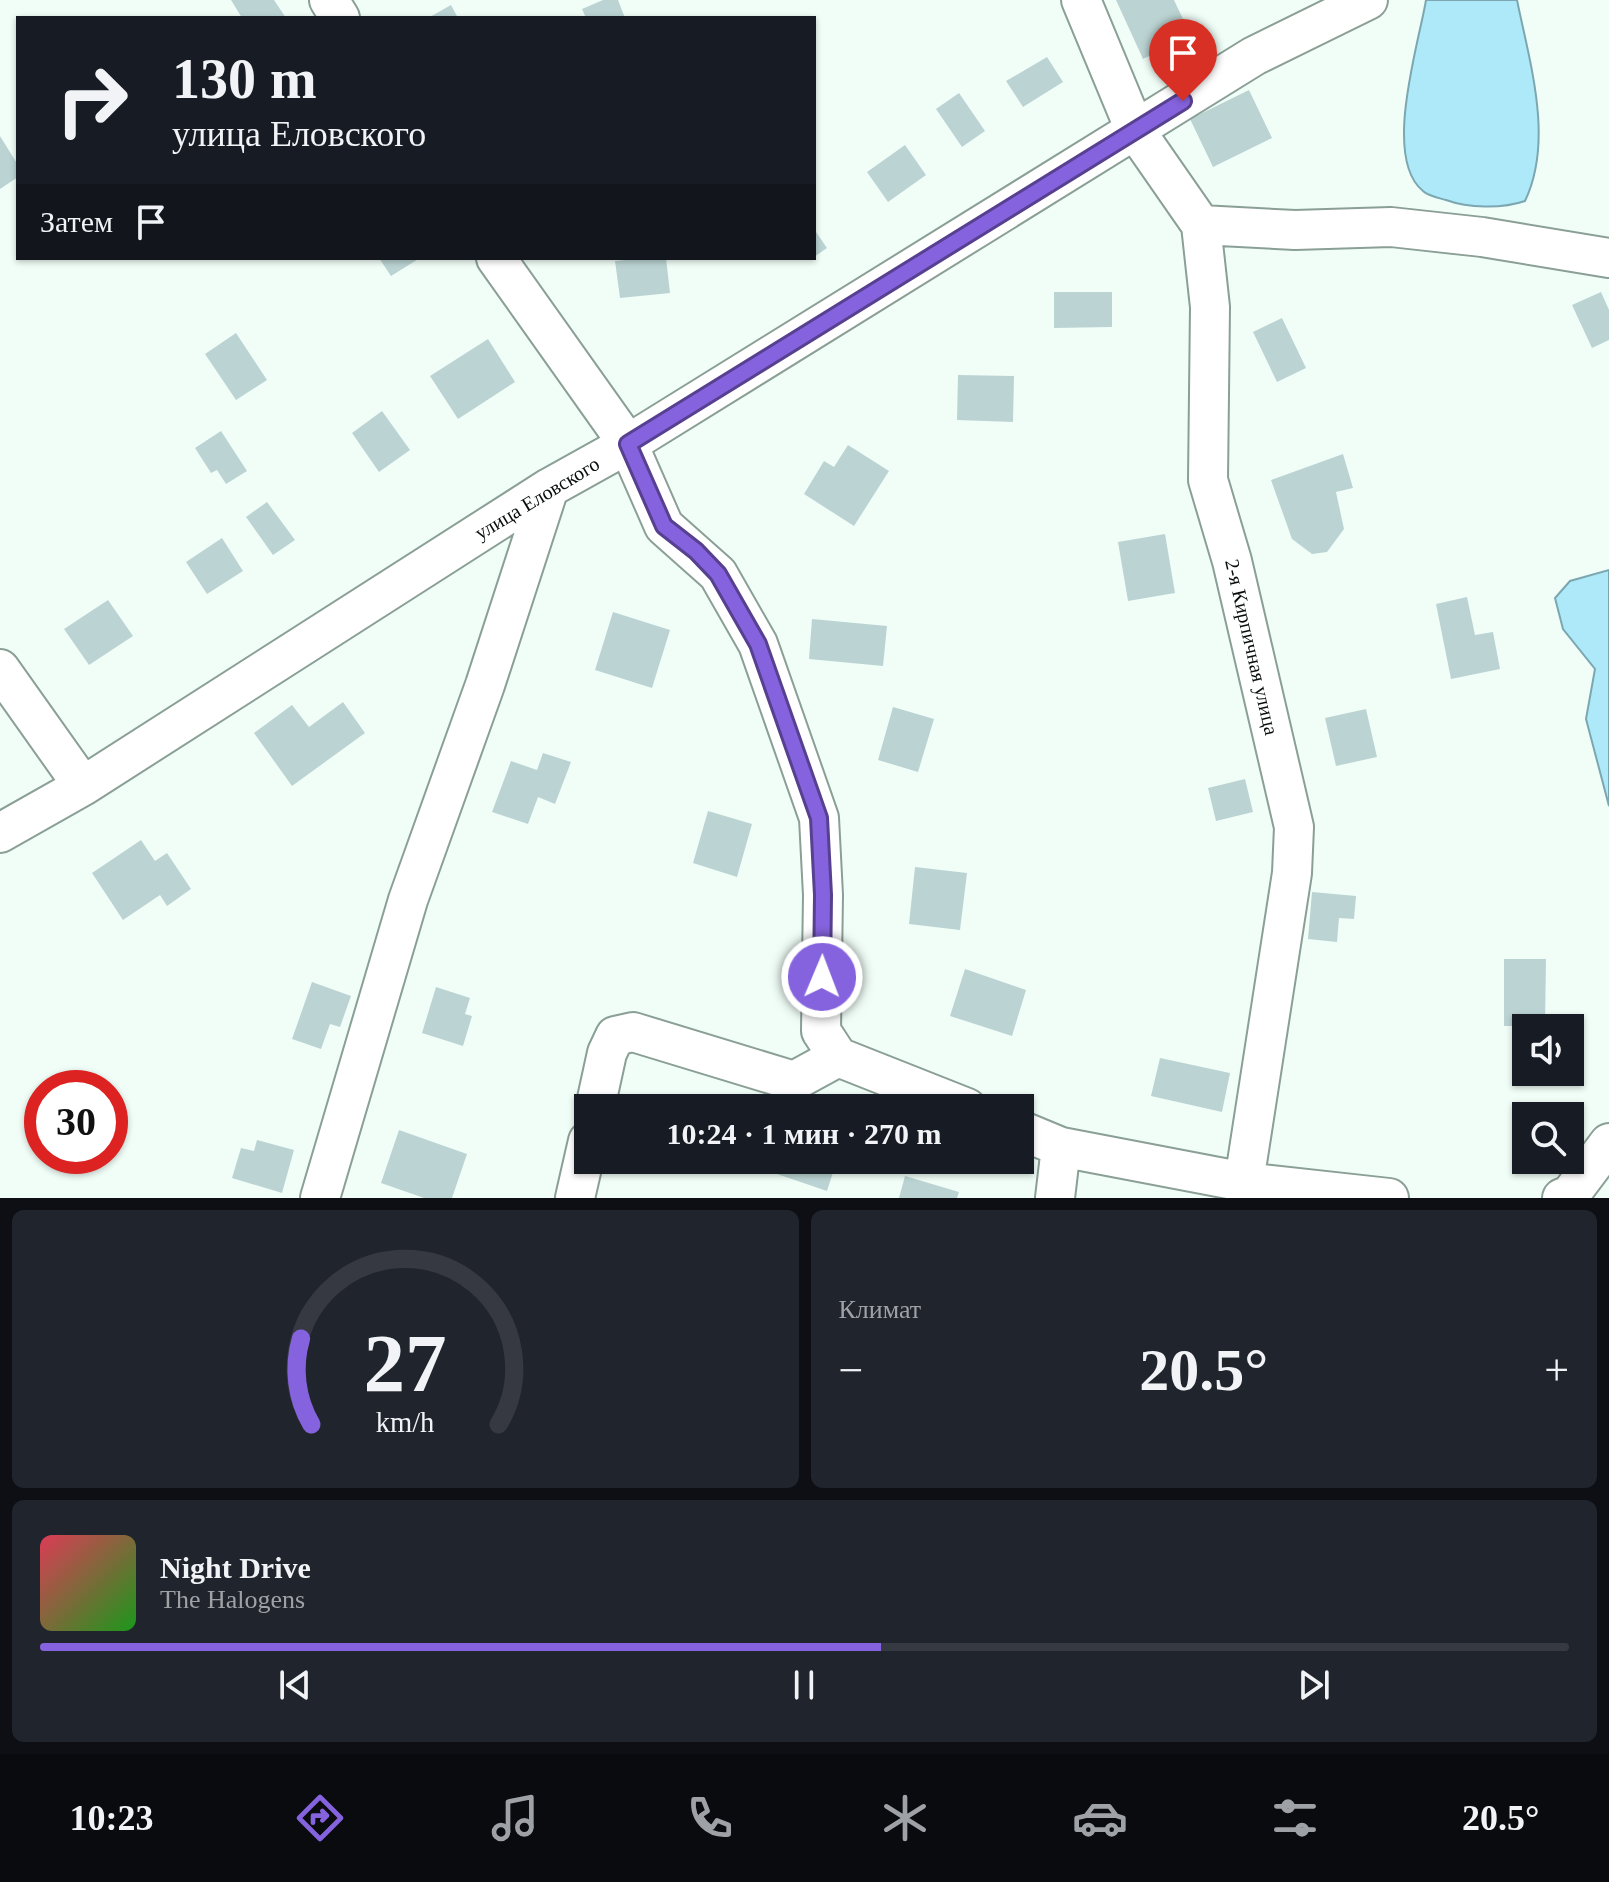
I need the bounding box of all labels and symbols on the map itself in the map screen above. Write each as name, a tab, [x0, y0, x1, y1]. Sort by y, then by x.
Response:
pin	[1149, 19, 1217, 101]
street label: улица Еловского	[471, 452, 604, 545]
street label: 2-я Кирпичная улица	[1220, 557, 1283, 737]
position arrow	[780, 935, 864, 1019]
speed limit sign: 30	[24, 1070, 128, 1174]

